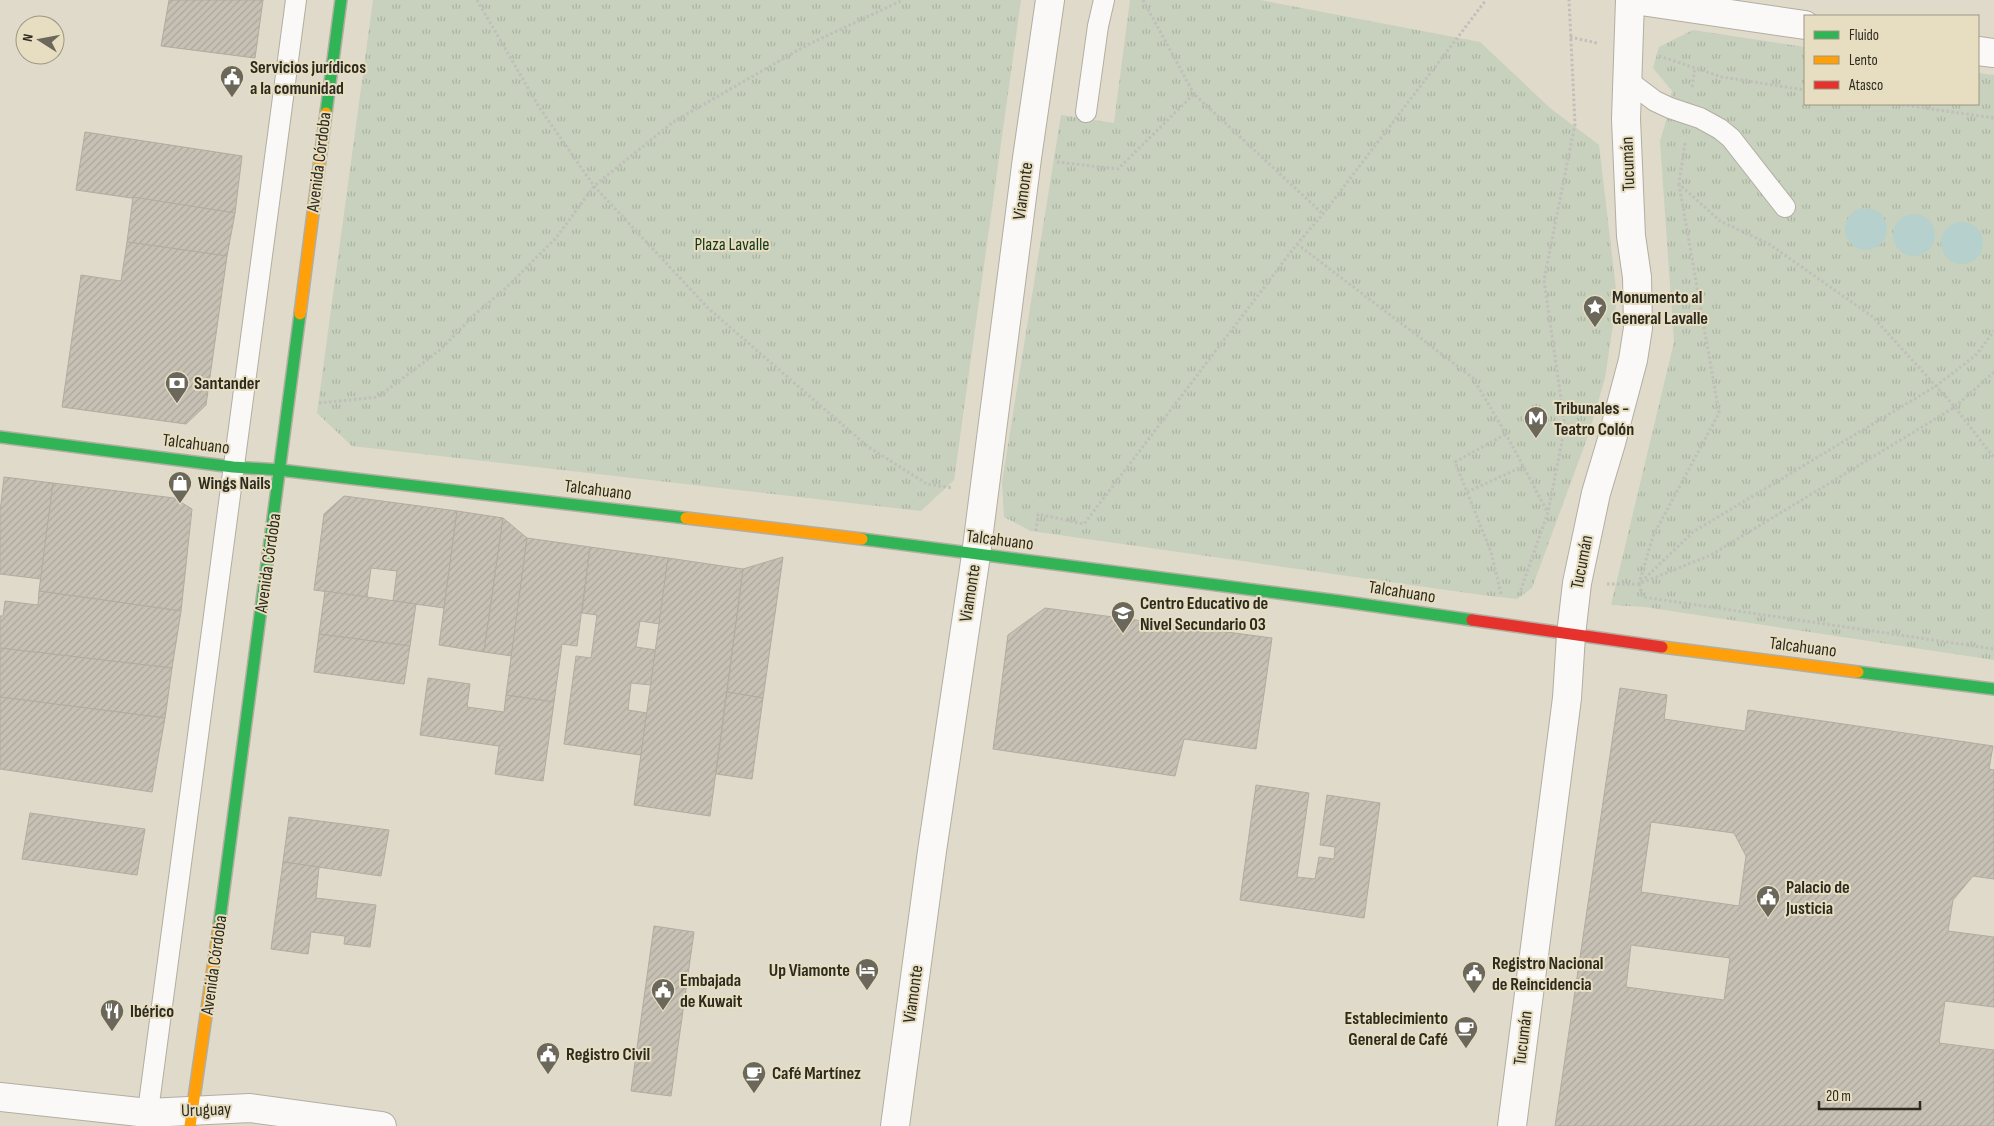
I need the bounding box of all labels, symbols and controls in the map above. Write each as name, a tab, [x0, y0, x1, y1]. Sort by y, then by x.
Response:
north arrow	[15, 15, 65, 65]
legend	[1804, 15, 1979, 105]
text: Fluido	[1849, 26, 1879, 45]
text: N	[19, 32, 37, 43]
text: Lento	[1849, 51, 1878, 70]
place label: Servicios jurídicos a la comunidad	[250, 57, 366, 99]
public building icon: Servicios jurídicos a la comunidad	[219, 64, 245, 98]
text: Atasco	[1848, 76, 1883, 95]
street label: Avenida Córdoba	[302, 111, 336, 214]
street label: Tucumán	[1617, 136, 1639, 192]
street label: Viamonte	[1009, 161, 1037, 221]
park label: Plaza Lavalle	[694, 234, 770, 255]
place label: Monumento al General Lavalle	[1612, 287, 1708, 329]
place icon: Monumento al General Lavalle	[1582, 294, 1608, 328]
bank icon: Santander	[164, 370, 190, 404]
place label: Santander	[194, 373, 260, 394]
place label: Tribunales - Teatro Colón	[1554, 398, 1634, 440]
metro station icon: Tribunales - Teatro Colón	[1523, 405, 1549, 439]
street label: Talcahuano	[161, 429, 231, 459]
shop icon: Wings Nails	[167, 470, 193, 504]
place label: Wings Nails	[198, 473, 271, 494]
street label: Talcahuano	[563, 475, 633, 505]
street label: Avenida Córdoba	[250, 512, 285, 615]
street label: Talcahuano	[965, 525, 1035, 555]
street label: Tucumán	[1566, 533, 1598, 591]
street label: Viamonte	[955, 563, 985, 623]
street label: Talcahuano	[1367, 576, 1437, 608]
place label: Centro Educativo de Nivel Secundario 03	[1140, 593, 1268, 635]
school or university icon: Centro Educativo de Nivel Secundario 03	[1110, 600, 1136, 634]
street label: Talcahuano	[1768, 632, 1838, 662]
place label: Palacio de Justicia	[1785, 877, 1850, 919]
public building icon: Palacio de Justicia	[1755, 884, 1781, 918]
street label: Avenida Córdoba	[196, 914, 231, 1017]
place label: Registro Nacional de Reincidencia	[1492, 953, 1604, 995]
hotel icon: Up Viamonte	[854, 957, 880, 991]
place label: Up Viamonte	[769, 960, 850, 981]
public building icon: Registro Nacional de Reincidencia	[1461, 960, 1487, 994]
street label: Viamonte	[899, 964, 927, 1024]
place label: Embajada de Kuwait	[680, 970, 742, 1012]
public building icon: Embajada de Kuwait	[650, 977, 676, 1011]
restaurant icon: Ibérico	[99, 998, 125, 1032]
place label: Ibérico	[130, 1001, 174, 1022]
place label: Establecimiento General de Café	[1345, 1008, 1448, 1050]
street label: Tucumán	[1509, 1010, 1537, 1066]
cafe icon: Establecimiento General de Café	[1453, 1015, 1479, 1049]
public building icon: Registro Civil	[535, 1041, 561, 1075]
place label: Registro Civil	[566, 1044, 650, 1065]
cafe icon: Café Martínez	[741, 1060, 767, 1094]
place label: Café Martínez	[772, 1063, 861, 1084]
scale bar	[1819, 1078, 1920, 1110]
text: 20 m	[1826, 1087, 1851, 1106]
street label: Uruguay	[181, 1099, 231, 1121]

